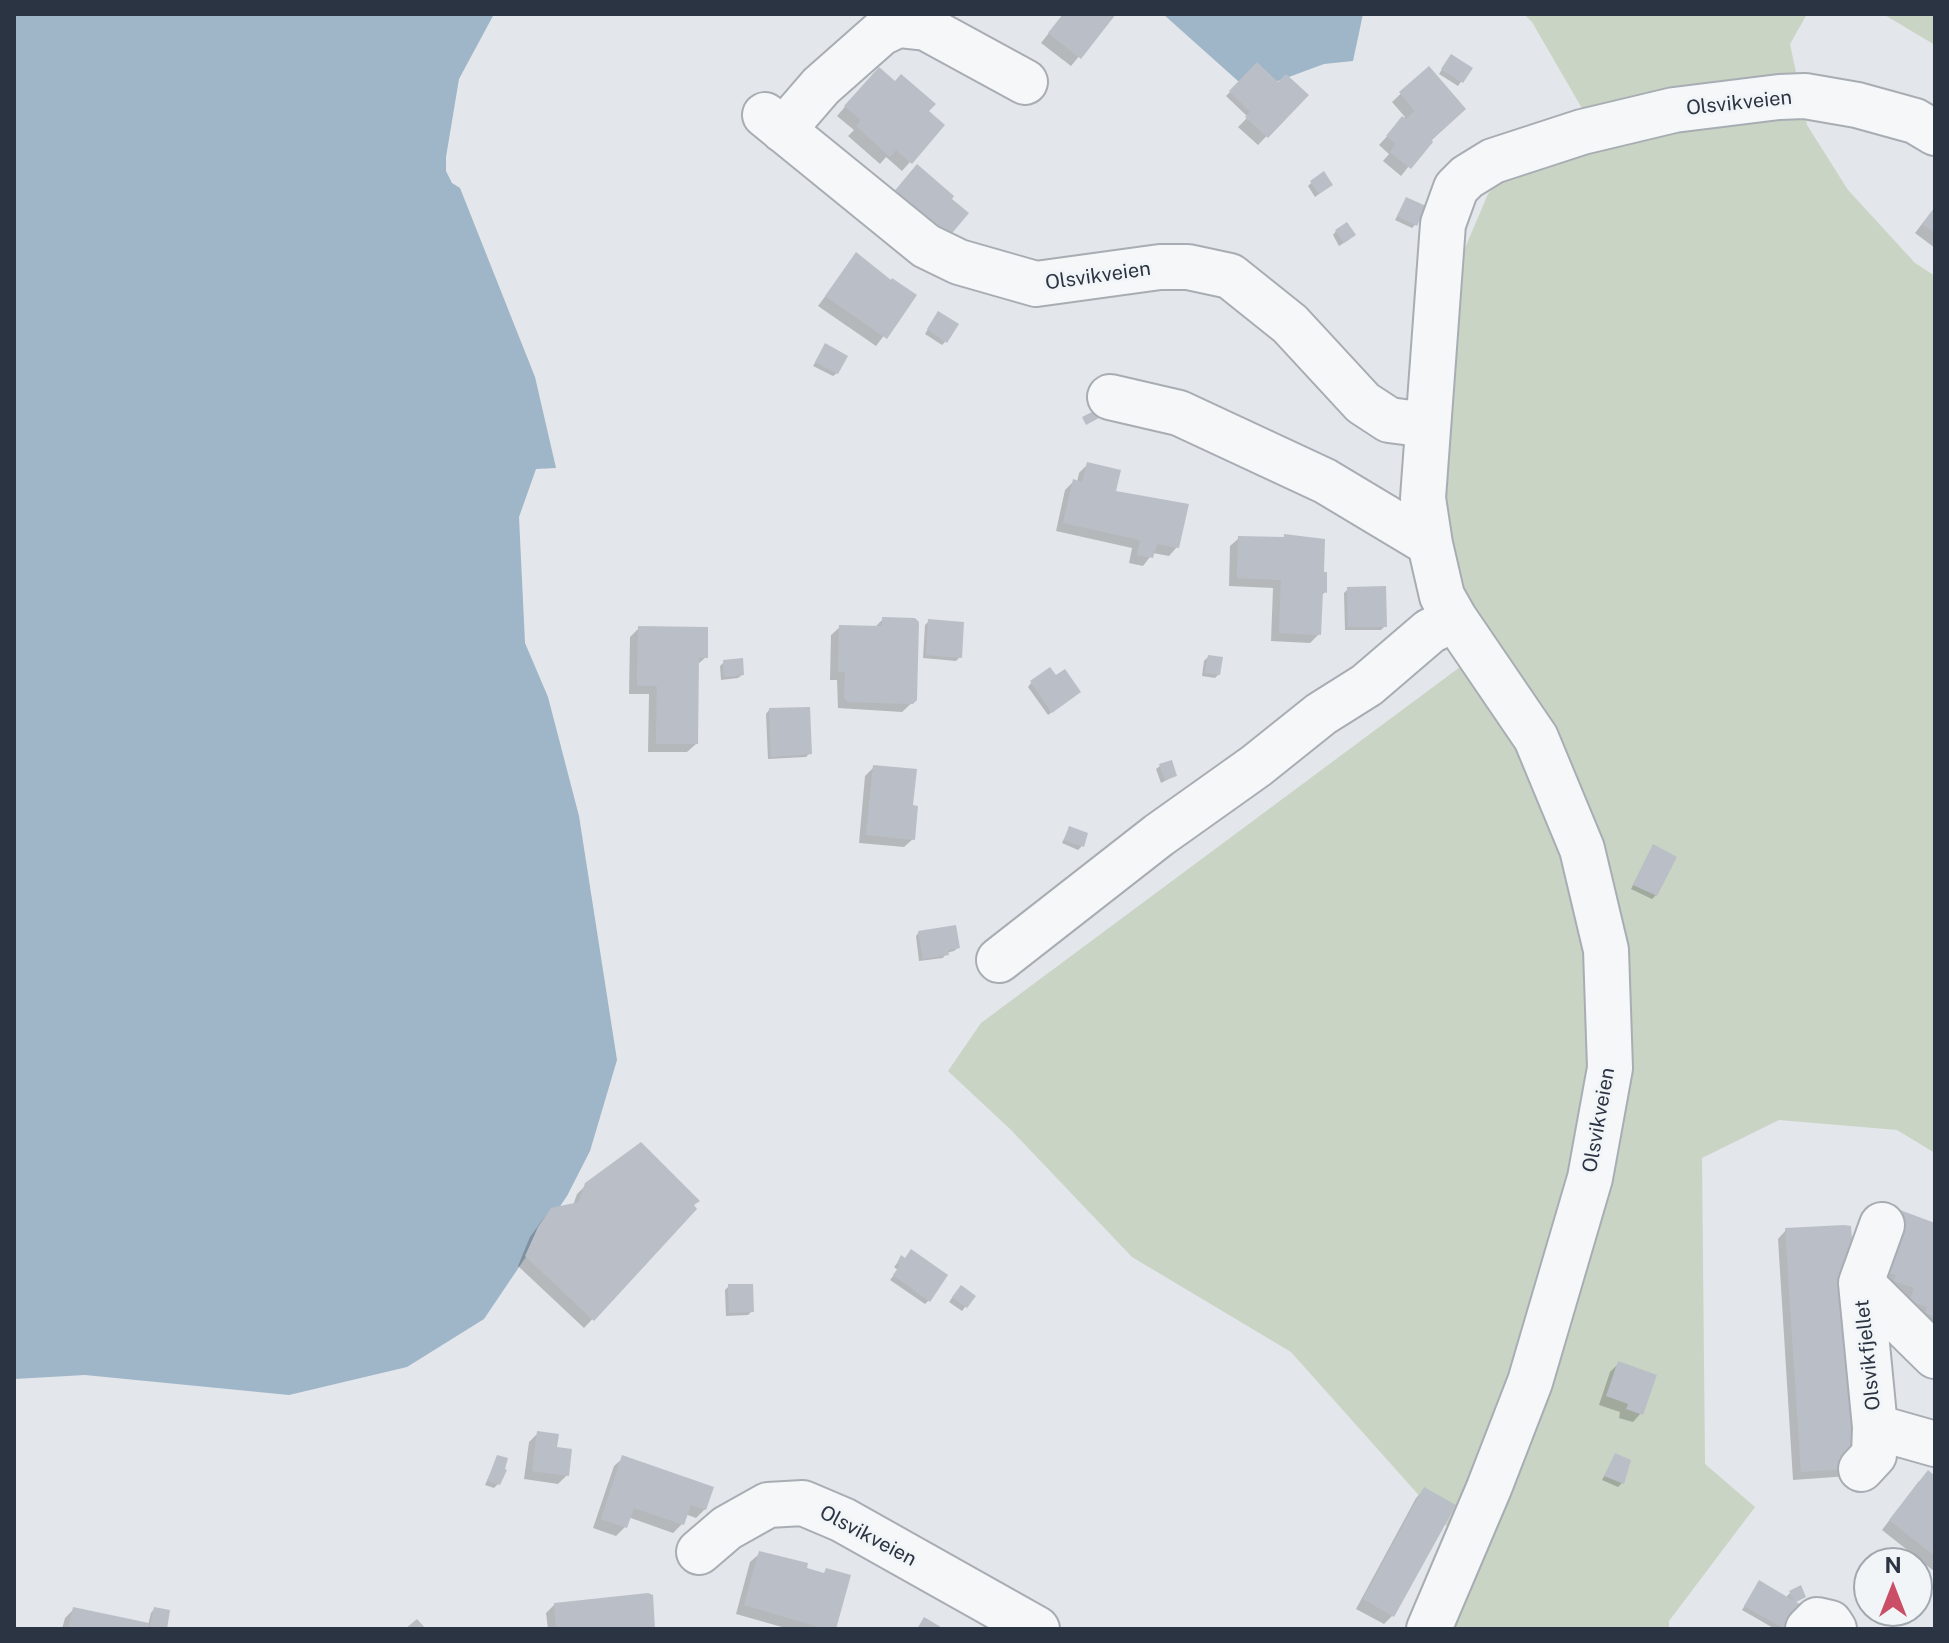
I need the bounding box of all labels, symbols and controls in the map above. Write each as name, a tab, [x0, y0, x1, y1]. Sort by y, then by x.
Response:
street label: Olsvikveien	[1685, 86, 1793, 120]
street label: Olsvikveien	[1044, 257, 1152, 295]
street label: Olsvikveien	[1578, 1066, 1620, 1174]
street label: Olsvikfjellet	[1850, 1298, 1886, 1412]
street label: Olsvikveien	[816, 1500, 920, 1572]
north arrow	[1853, 1547, 1933, 1627]
text: N	[1884, 1552, 1902, 1578]

